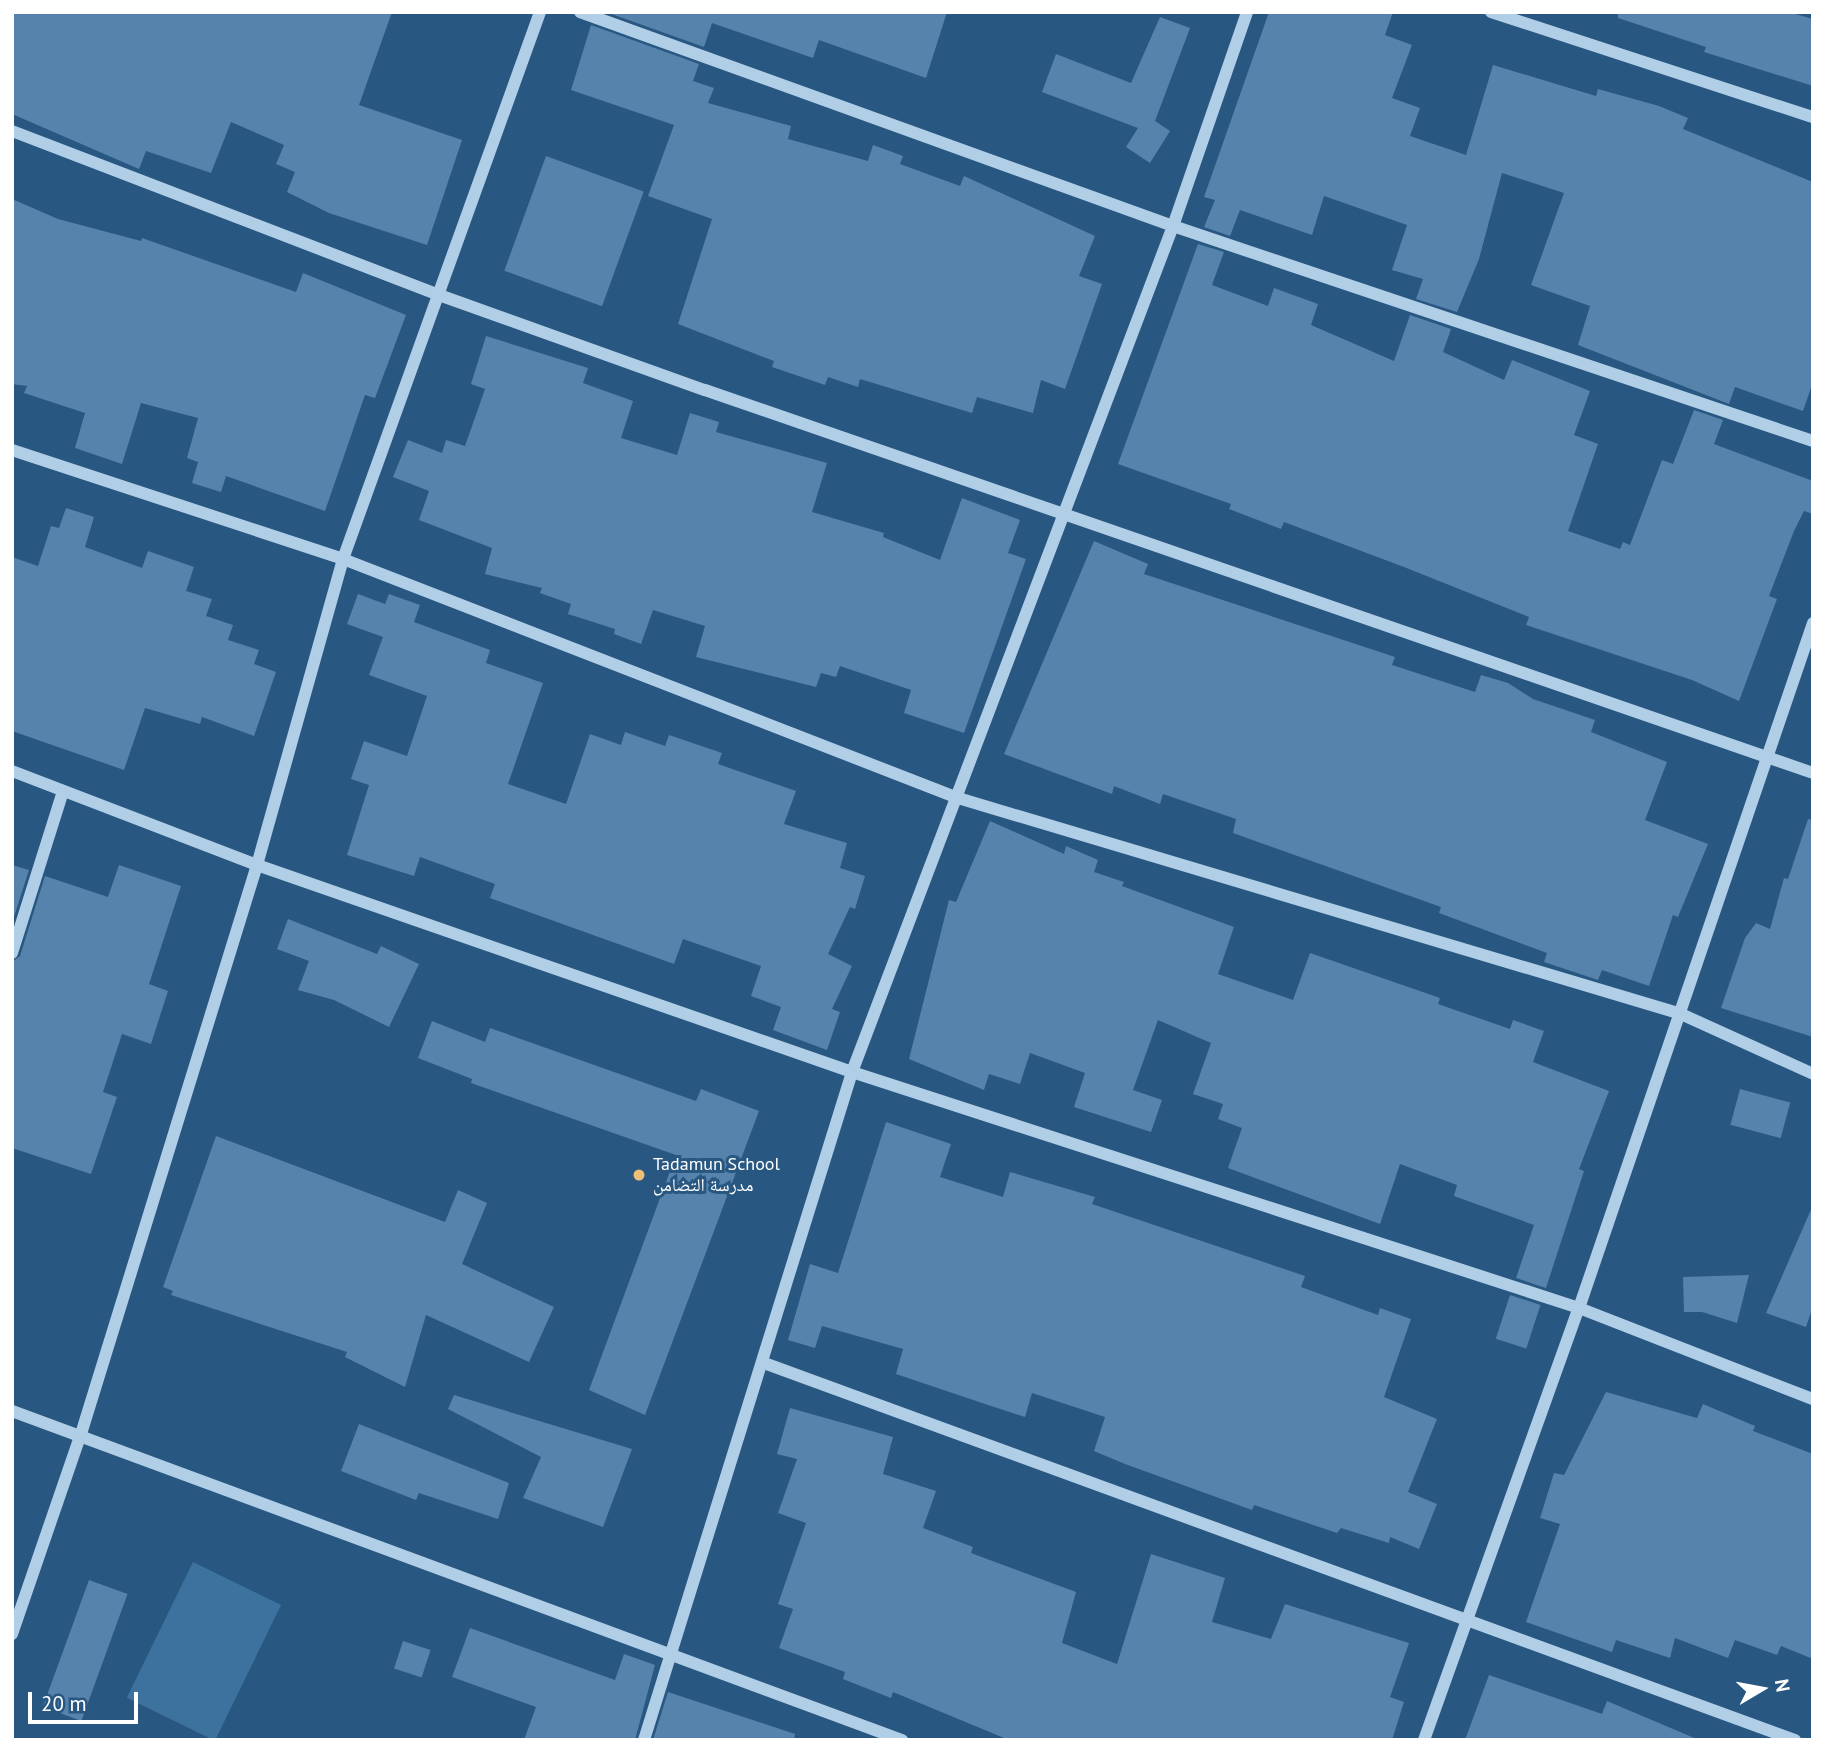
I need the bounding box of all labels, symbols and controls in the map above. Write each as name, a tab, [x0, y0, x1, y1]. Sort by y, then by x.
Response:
place label: Tadamun School مدرسة التضامن	[653, 1154, 780, 1196]
marker: Tadamun School مدرسة التضامن	[631, 1167, 647, 1183]
north arrow	[1727, 1654, 1797, 1724]
text: N	[1770, 1677, 1796, 1694]
scale bar	[32, 1678, 142, 1722]
text: 20 m	[41, 1690, 87, 1717]

